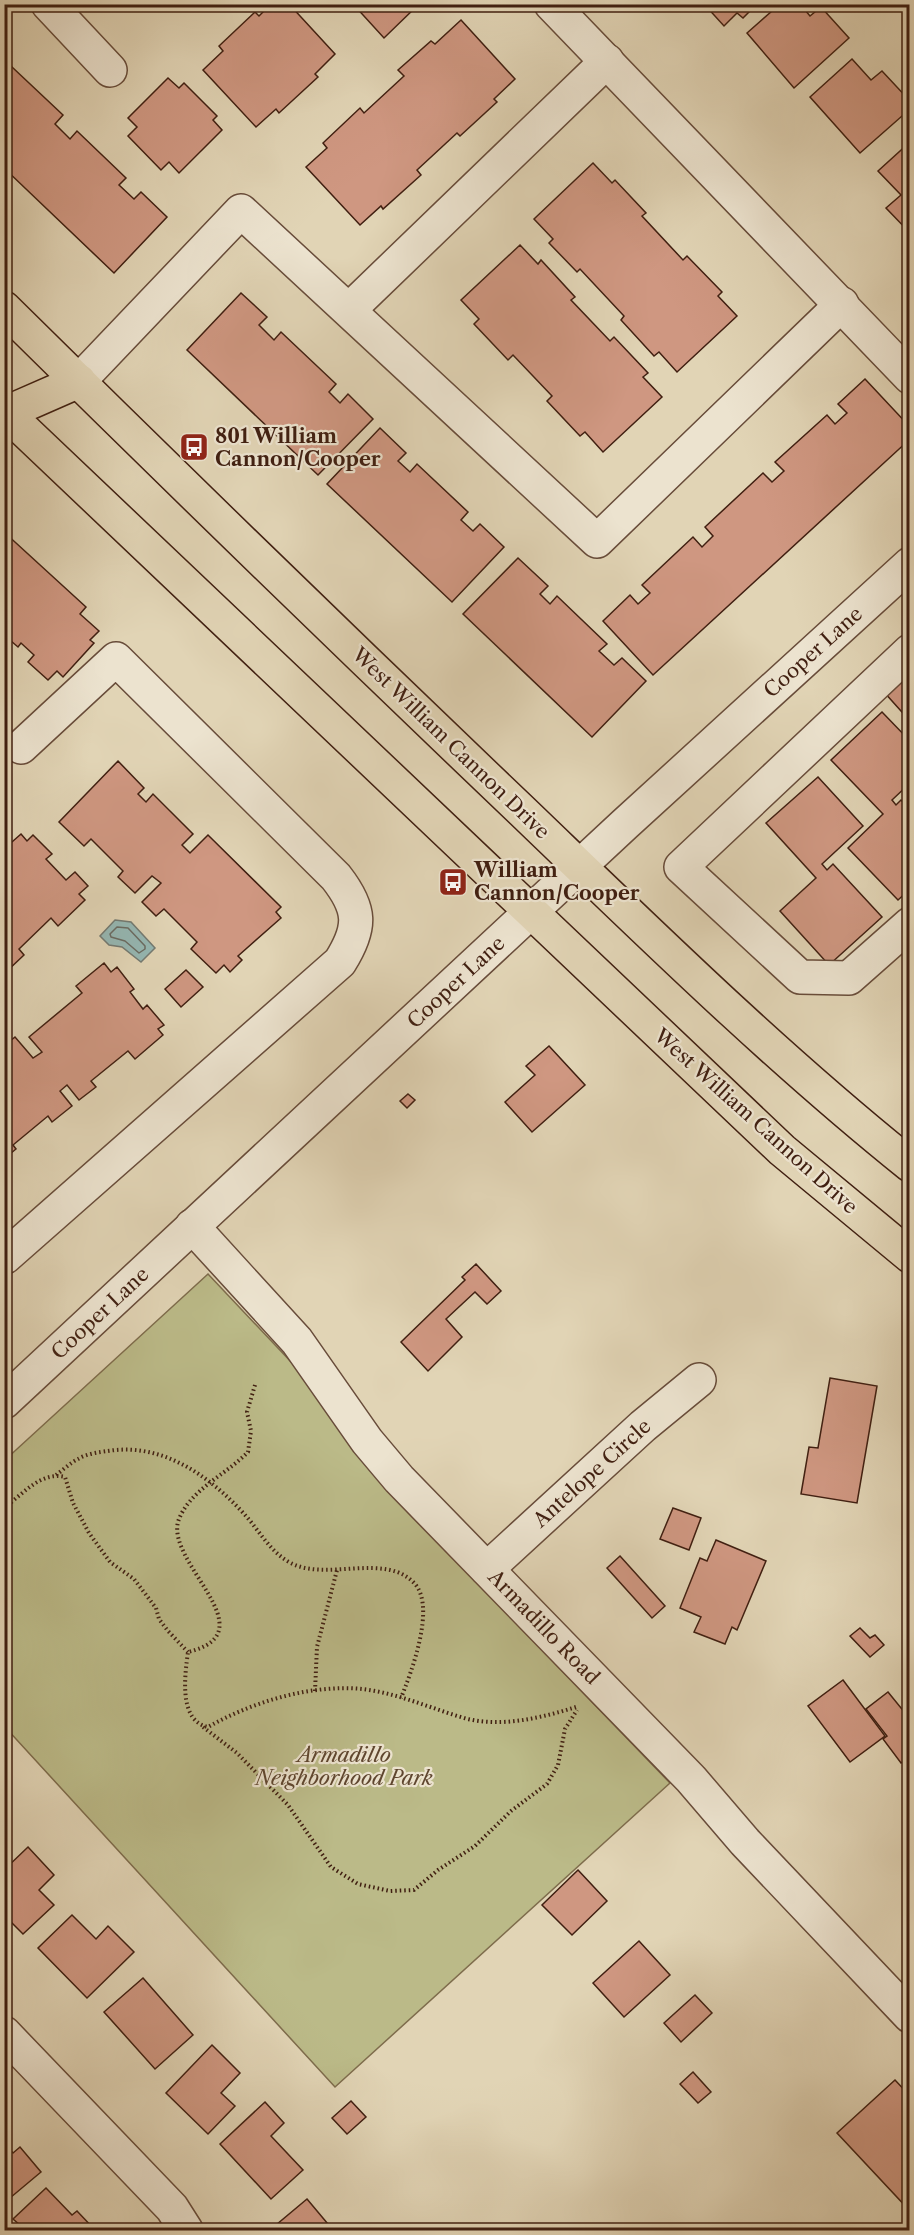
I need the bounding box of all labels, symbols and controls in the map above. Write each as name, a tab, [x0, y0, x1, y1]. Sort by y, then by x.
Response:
place label: 801 William Cannon/Cooper	[215, 424, 381, 471]
bus stop icon: 801 William Cannon/Cooper	[178, 431, 210, 463]
street label: Cooper Lane	[759, 602, 867, 702]
street label: West William Cannon Drive	[347, 642, 555, 844]
place label: William Cannon/Cooper	[473, 858, 640, 905]
bus stop icon: William Cannon/Cooper	[437, 866, 469, 898]
street label: Cooper Lane	[402, 931, 510, 1033]
street label: West William Cannon Drive	[649, 1023, 863, 1219]
street label: Cooper Lane	[46, 1262, 154, 1364]
street label: Antelope Circle	[527, 1414, 656, 1533]
street label: Armadillo Road	[483, 1564, 605, 1689]
park label: Armadillo Neighborhood Park	[253, 1743, 433, 1790]

